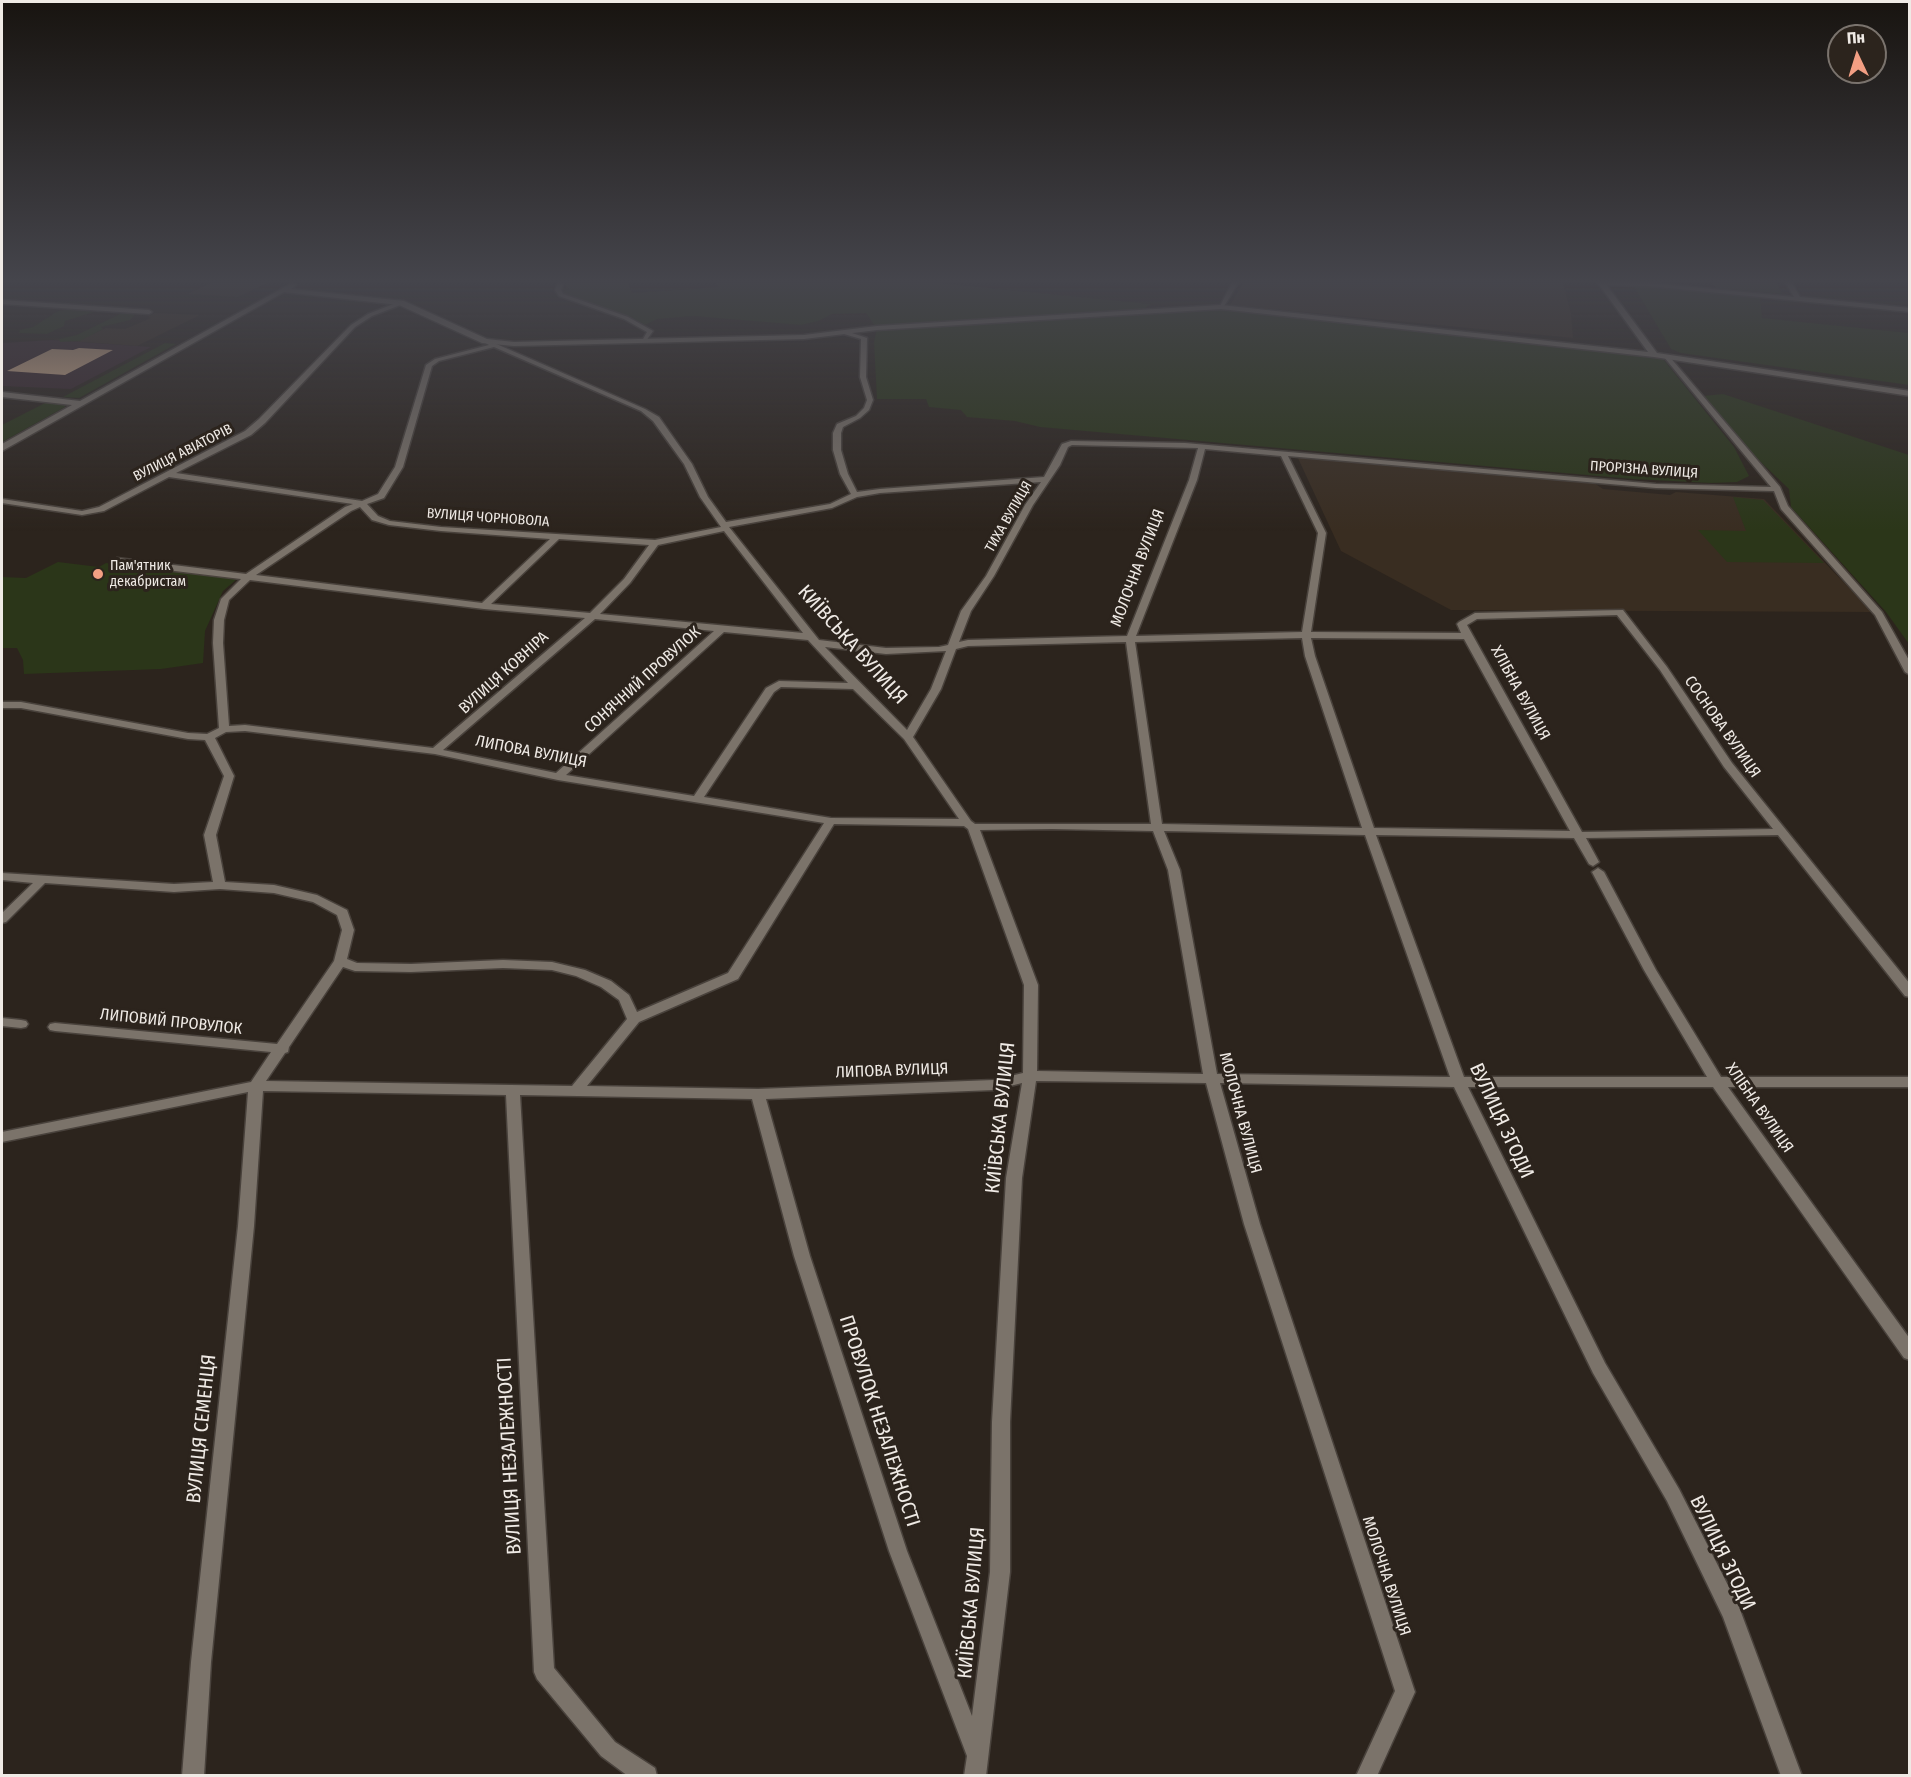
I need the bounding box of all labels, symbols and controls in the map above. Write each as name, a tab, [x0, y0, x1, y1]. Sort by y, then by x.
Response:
north arrow	[1827, 24, 1887, 84]
text: Пн	[1846, 27, 1866, 48]
street label: ВУЛИЦЯ АВІАТОРІВ	[131, 421, 235, 485]
street label: ПРОРІЗНА ВУЛИЦЯ	[1590, 458, 1698, 482]
street label: ТИХА ВУЛИЦЯ	[982, 479, 1036, 555]
street label: ВУЛИЦЯ ЧОРНОВОЛА	[426, 505, 550, 531]
street label: МОЛОЧНА ВУЛИЦЯ	[1107, 506, 1169, 630]
place label: Пам'ятник декабристам	[110, 558, 186, 590]
marker: Пам'ятник декабристам	[91, 567, 105, 581]
street label: КИЇВСЬКА ВУЛИЦЯ	[792, 580, 912, 710]
street label: СОНЯЧНИЙ ПРОВУЛОК	[581, 623, 705, 737]
street label: ВУЛИЦЯ КОВНІРА	[455, 628, 553, 718]
street label: ХЛІБНА ВУЛИЦЯ	[1486, 642, 1554, 744]
street label: СОСНОВА ВУЛИЦЯ	[1680, 672, 1764, 782]
street label: ЛИПОВА ВУЛИЦЯ	[474, 732, 588, 772]
street label: ЛИПОВИЙ ПРОВУЛОК	[99, 1005, 243, 1039]
street label: КИЇВСЬКА ВУЛИЦЯ	[981, 1041, 1021, 1195]
street label: МОЛОЧНА ВУЛИЦЯ	[1215, 1050, 1265, 1176]
street label: ЛИПОВА ВУЛИЦЯ	[835, 1059, 949, 1083]
street label: ВУЛИЦЯ ЗГОДИ	[1464, 1059, 1538, 1183]
street label: ХЛІБНА ВУЛИЦЯ	[1721, 1059, 1797, 1157]
street label: ПРОВУЛОК НЕЗАЛЕЖНОСТІ	[833, 1312, 925, 1530]
street label: ВУЛИЦЯ СЕМЕНЦЯ	[182, 1353, 222, 1505]
street label: ВУЛИЦЯ НЕЗАЛЕЖНОСТІ	[493, 1357, 527, 1555]
street label: ВУЛИЦЯ ЗГОДИ	[1684, 1492, 1760, 1614]
street label: МОЛОЧНА ВУЛИЦЯ	[1358, 1514, 1414, 1638]
street label: КИЇВСЬКА ВУЛИЦЯ	[953, 1526, 991, 1680]

